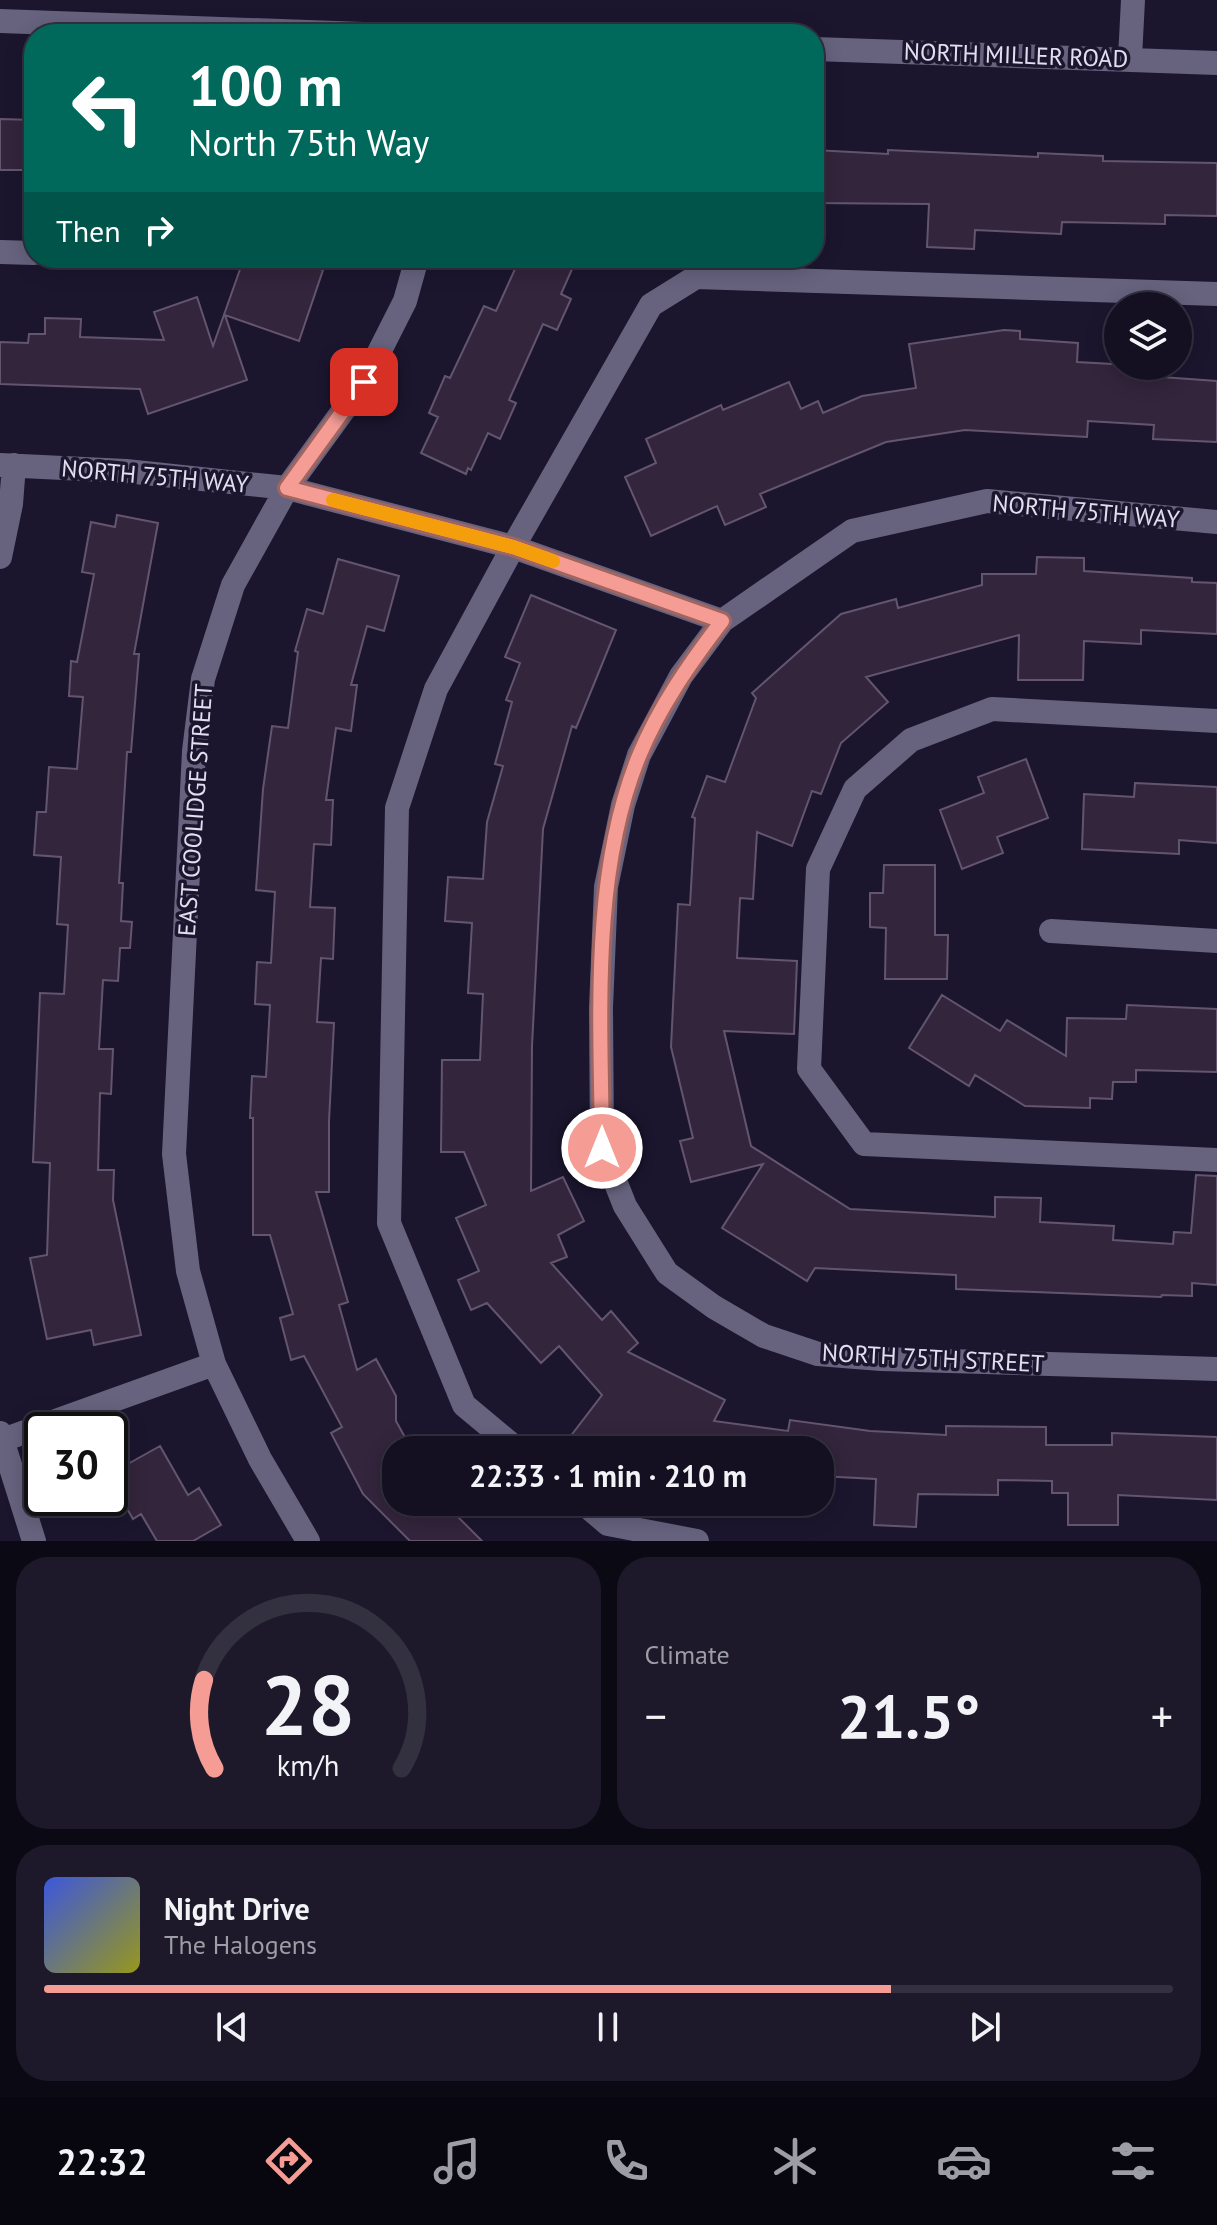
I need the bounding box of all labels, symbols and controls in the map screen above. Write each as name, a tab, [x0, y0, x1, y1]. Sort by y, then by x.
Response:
street label: NORTH MILLER ROAD	[903, 36, 1129, 74]
text: 100 m	[188, 49, 343, 121]
icon: left	[56, 56, 160, 160]
text: North 75th Way	[188, 119, 429, 166]
icon: right	[137, 208, 181, 252]
text: Then	[56, 211, 121, 250]
map controls	[1104, 292, 1192, 380]
button: layers	[1104, 292, 1192, 380]
pin	[330, 348, 398, 416]
icon: arrive	[342, 360, 386, 404]
street label: NORTH 75TH WAY	[60, 452, 250, 500]
street label: NORTH 75TH WAY	[991, 487, 1181, 535]
street label: EAST COOLIDGE STREET	[171, 683, 219, 937]
position arrow	[560, 1106, 644, 1190]
street label: NORTH 75TH STREET	[821, 1337, 1045, 1379]
speed limit sign: 30	[24, 1412, 128, 1516]
text: 22:33 · 1 min · 210 m	[469, 1456, 747, 1495]
text: Climate	[645, 1638, 730, 1671]
text: 28	[261, 1650, 355, 1758]
text: 21.5°	[837, 1677, 980, 1755]
text: −	[645, 1687, 667, 1744]
text: +	[1151, 1687, 1173, 1744]
text: km/h	[277, 1747, 340, 1784]
text: Night Drive	[164, 1889, 310, 1928]
text: The Halogens	[164, 1928, 317, 1961]
icon: previous	[210, 2005, 254, 2049]
icon: pause	[586, 2005, 630, 2049]
icon: next	[963, 2005, 1007, 2049]
icon: directions	[261, 2133, 317, 2189]
icon: music	[429, 2133, 485, 2189]
icon: phone	[598, 2133, 654, 2189]
icon: climate	[767, 2133, 823, 2189]
icon: car	[936, 2133, 992, 2189]
icon: filters	[1105, 2133, 1161, 2189]
text: 22:32	[56, 2138, 148, 2185]

